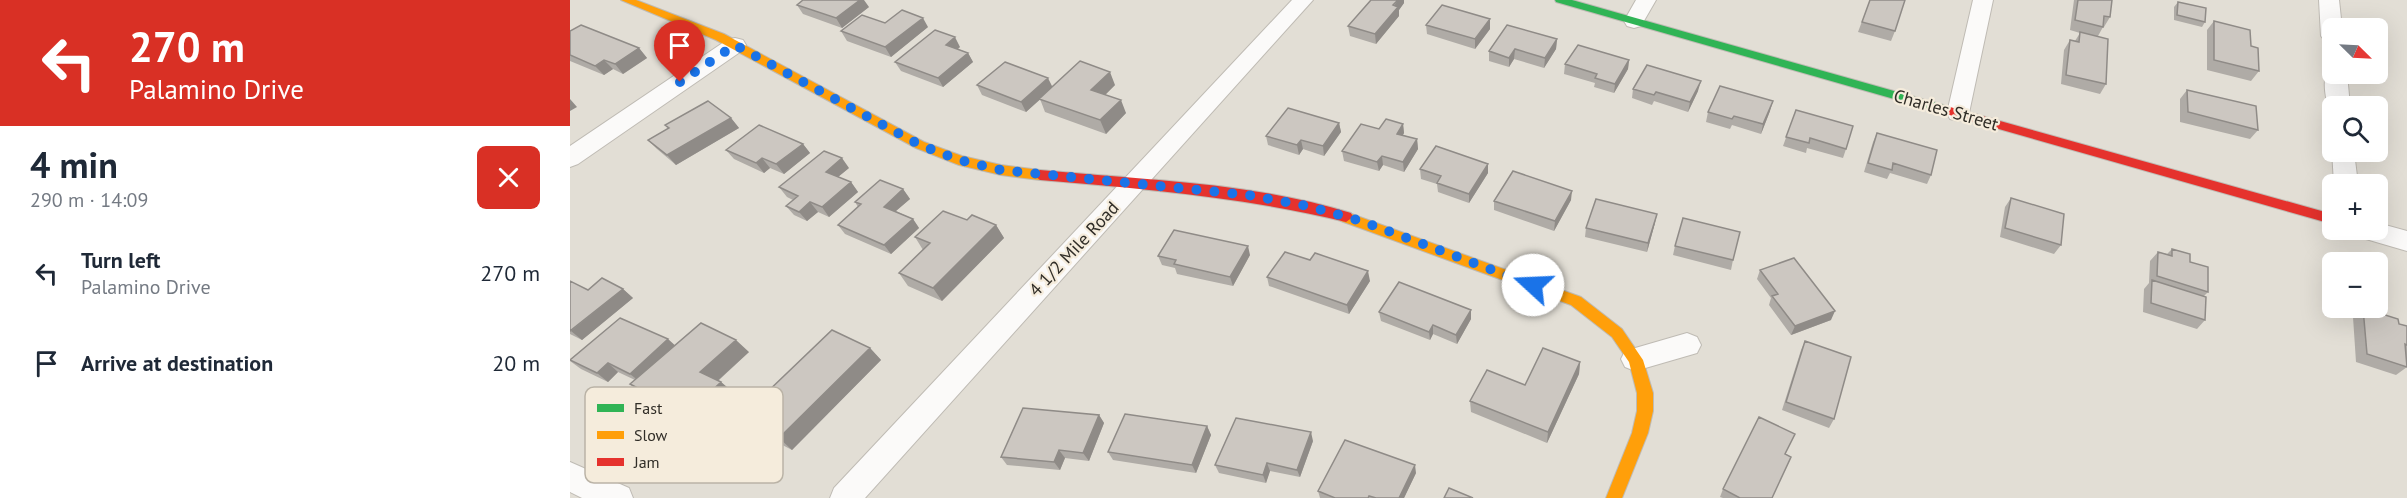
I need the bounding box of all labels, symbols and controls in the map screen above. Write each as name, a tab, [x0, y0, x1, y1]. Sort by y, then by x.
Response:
north arrow	[2322, 18, 2388, 84]
map controls	[2322, 18, 2388, 318]
text: 270 m	[129, 19, 245, 74]
pin	[654, 20, 705, 82]
icon: left	[30, 24, 108, 102]
icon: arrive	[663, 29, 696, 62]
text: Palamino Drive	[129, 72, 304, 106]
street label: Charles Street	[1891, 84, 2001, 135]
button: search	[2322, 96, 2388, 162]
text: 4 min	[30, 141, 118, 188]
button: close	[477, 146, 540, 209]
button: +	[2322, 174, 2388, 240]
text: 290 m · 14:09	[30, 187, 148, 213]
street label: 4 1/2 Mile Road	[1024, 196, 1124, 301]
text: Turn left	[81, 246, 161, 274]
button: −	[2322, 252, 2388, 318]
position arrow	[1501, 253, 1565, 317]
icon: left	[30, 257, 63, 290]
text: 270 m	[480, 259, 540, 287]
text: Palamino Drive	[81, 274, 211, 300]
icon: arrive	[30, 347, 63, 380]
text: Arrive at destination	[81, 349, 273, 377]
text: 20 m	[492, 349, 540, 377]
legend	[585, 387, 783, 483]
text: Fast	[634, 398, 663, 418]
text: Slow	[634, 425, 668, 445]
text: Jam	[633, 452, 660, 472]

